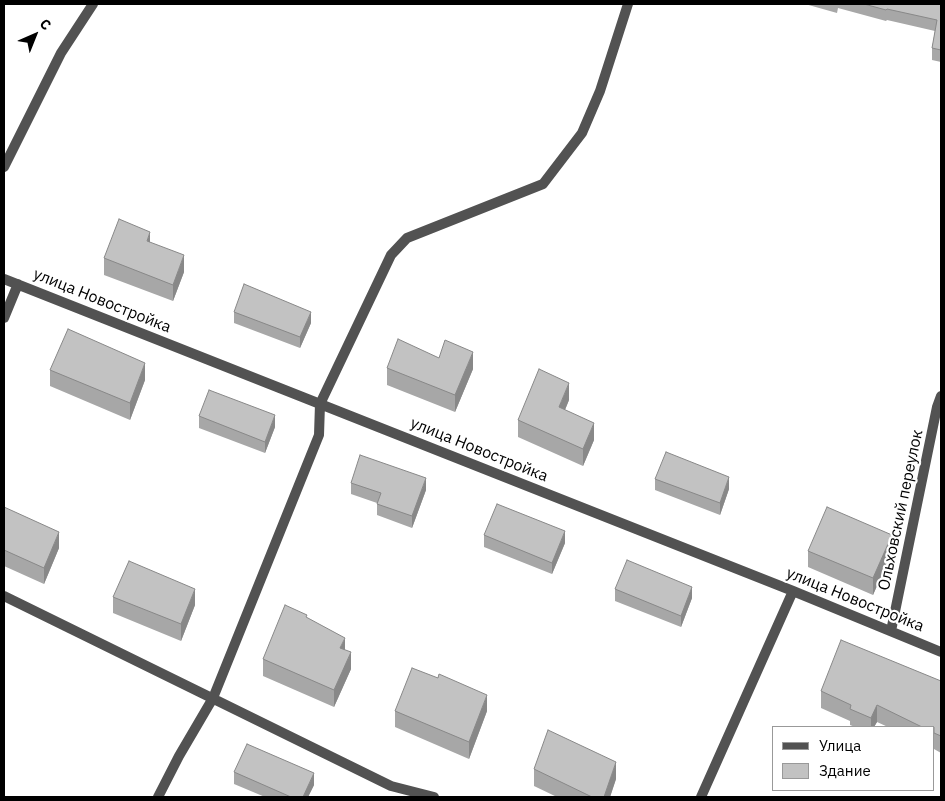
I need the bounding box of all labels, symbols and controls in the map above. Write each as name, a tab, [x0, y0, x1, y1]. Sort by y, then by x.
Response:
north arrow	[10, 10, 60, 60]
text: С	[36, 15, 55, 34]
street label: улица Новостройка	[30, 265, 174, 337]
street label: улица Новостройка	[407, 414, 551, 486]
street label: Ольховский переулок	[875, 428, 927, 592]
street label: улица Новостройка	[783, 564, 927, 636]
legend	[772, 726, 935, 791]
text: Улица	[819, 736, 861, 755]
text: Здание	[819, 761, 871, 780]

